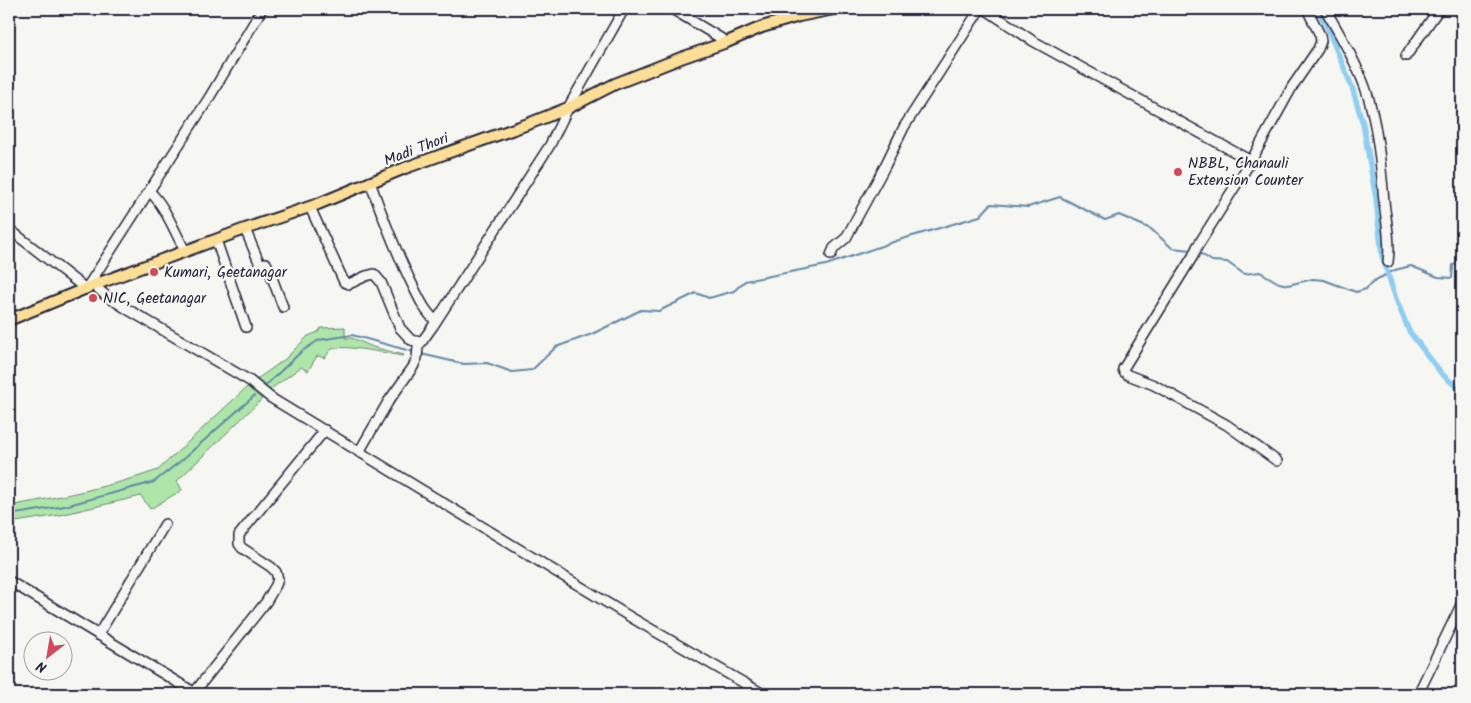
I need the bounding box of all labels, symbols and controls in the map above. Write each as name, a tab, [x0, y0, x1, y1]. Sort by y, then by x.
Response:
street label: Madi Thori	[381, 126, 453, 173]
place label: NBBL, Chanauli Extension Counter	[1188, 152, 1304, 193]
marker: NBBL, Chanauli Extension Counter	[1172, 166, 1184, 178]
place label: Kumari, Geetanagar	[164, 261, 288, 285]
marker: Kumari, Geetanagar	[148, 266, 160, 278]
place label: NIC, Geetanagar	[103, 287, 207, 311]
marker: NIC, Geetanagar	[87, 292, 99, 304]
north arrow	[22, 630, 72, 680]
text: N	[32, 654, 51, 678]

